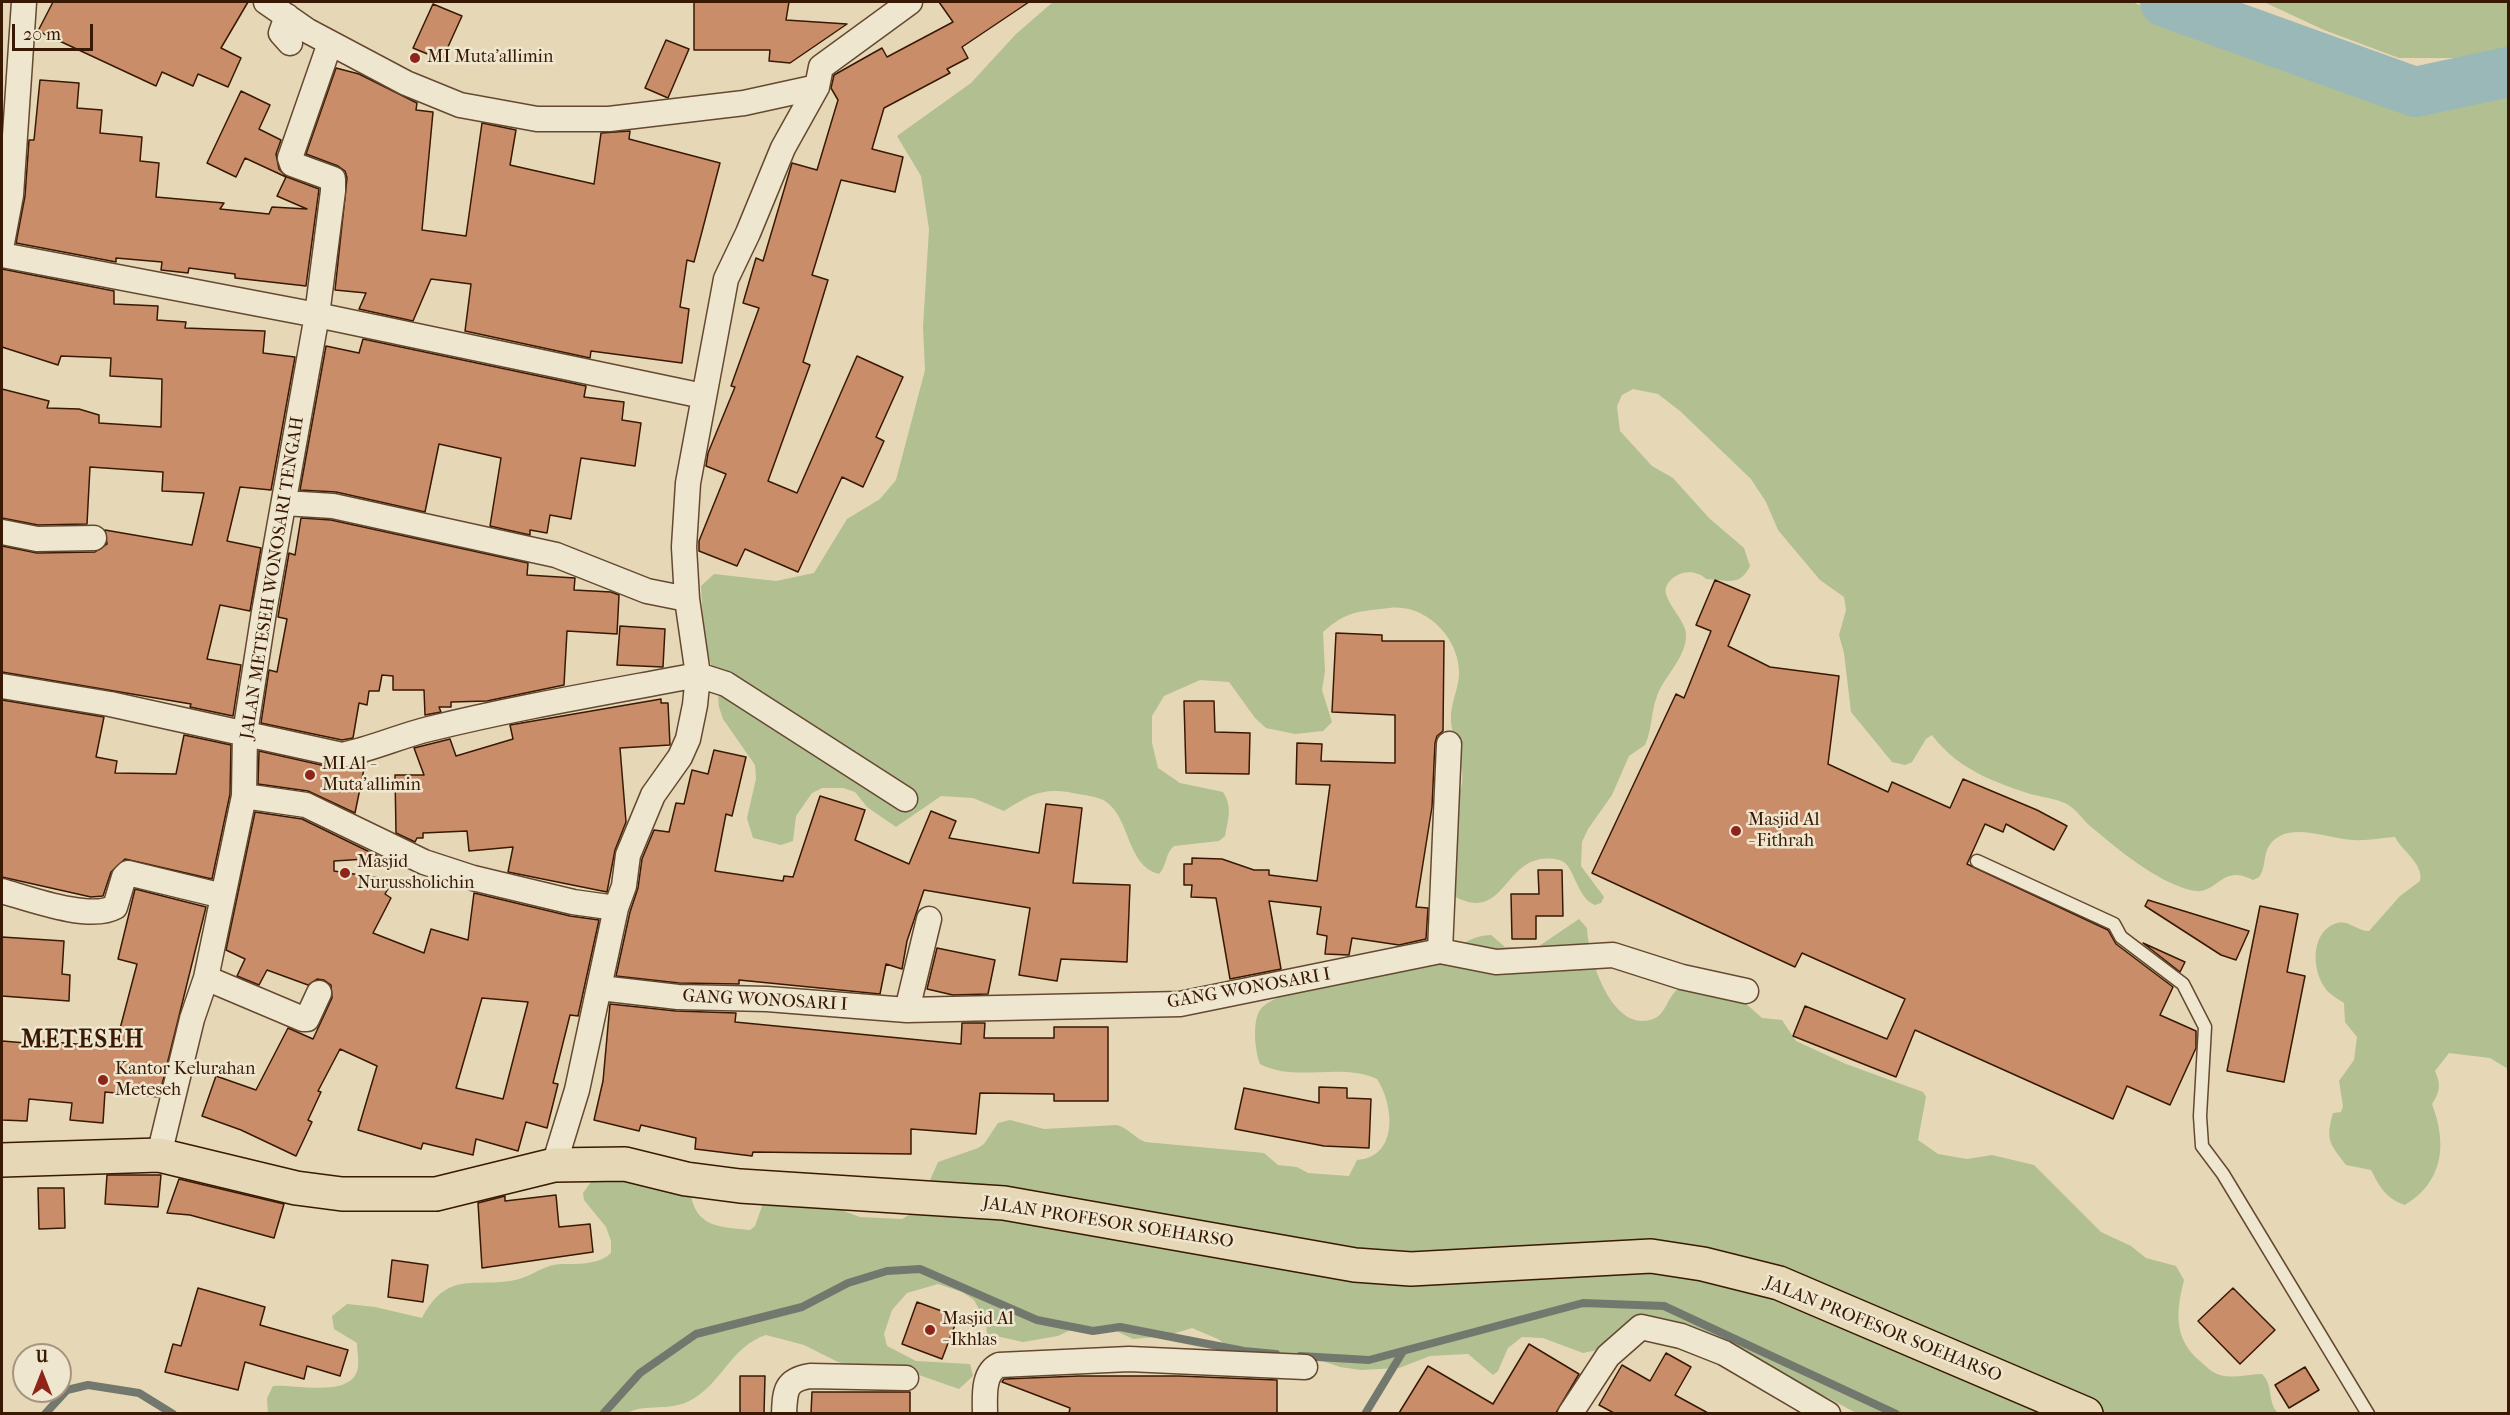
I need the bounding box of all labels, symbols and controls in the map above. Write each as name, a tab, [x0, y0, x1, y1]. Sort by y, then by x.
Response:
scale bar	[15, 12, 96, 50]
text: 20 m	[23, 24, 61, 45]
place label: MI Muta'allimin	[427, 47, 553, 69]
marker: MI Muta'allimin	[408, 51, 422, 65]
street label: JALAN METESEH WONOSARI TENGAH	[237, 415, 309, 741]
place label: MI Al - Muta'allimin	[322, 754, 421, 796]
marker: MI Al - Muta'allimin	[303, 768, 317, 782]
place label: Masjid Al - Fithrah	[1748, 810, 1820, 852]
marker: Masjid Al - Fithrah	[1729, 824, 1743, 838]
place label: Masjid Nurussholichin	[357, 852, 475, 894]
marker: Masjid Nurussholichin	[338, 866, 352, 880]
street label: GANG WONOSARI I	[1166, 964, 1332, 1014]
street label: GANG WONOSARI I	[682, 986, 848, 1016]
district label: METESEH	[21, 1027, 145, 1055]
place label: Kantor Kelurahan Meteseh	[115, 1059, 255, 1102]
marker: Kantor Kelurahan Meteseh	[96, 1073, 110, 1087]
street label: JALAN PROFESOR SOEHARSO	[981, 1192, 1235, 1254]
street label: JALAN PROFESOR SOEHARSO	[1761, 1272, 2005, 1388]
place label: Masjid Al - Ikhlas	[942, 1309, 1014, 1352]
marker: Masjid Al - Ikhlas	[923, 1323, 937, 1337]
north arrow	[12, 1343, 72, 1403]
text: U	[36, 1347, 48, 1366]

